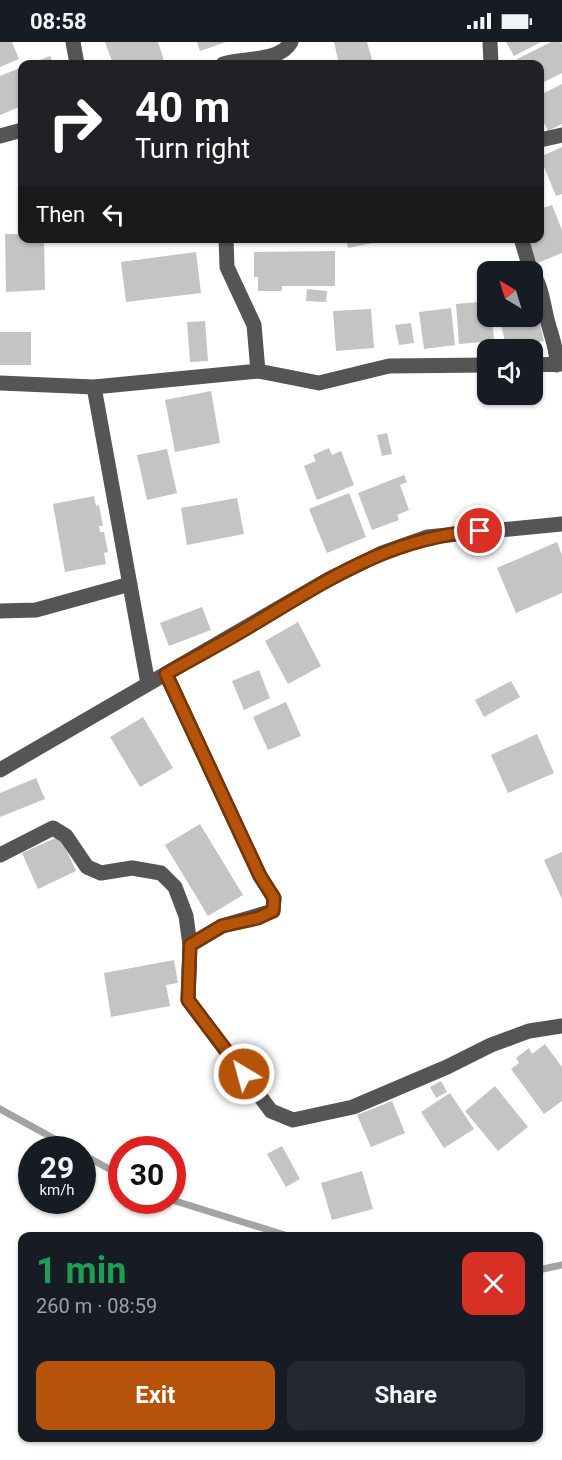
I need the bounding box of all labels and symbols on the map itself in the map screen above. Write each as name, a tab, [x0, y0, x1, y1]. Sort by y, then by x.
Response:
north arrow	[477, 261, 543, 327]
pin	[454, 505, 505, 556]
position arrow	[212, 1042, 276, 1106]
speed limit sign: 30	[108, 1136, 186, 1214]

